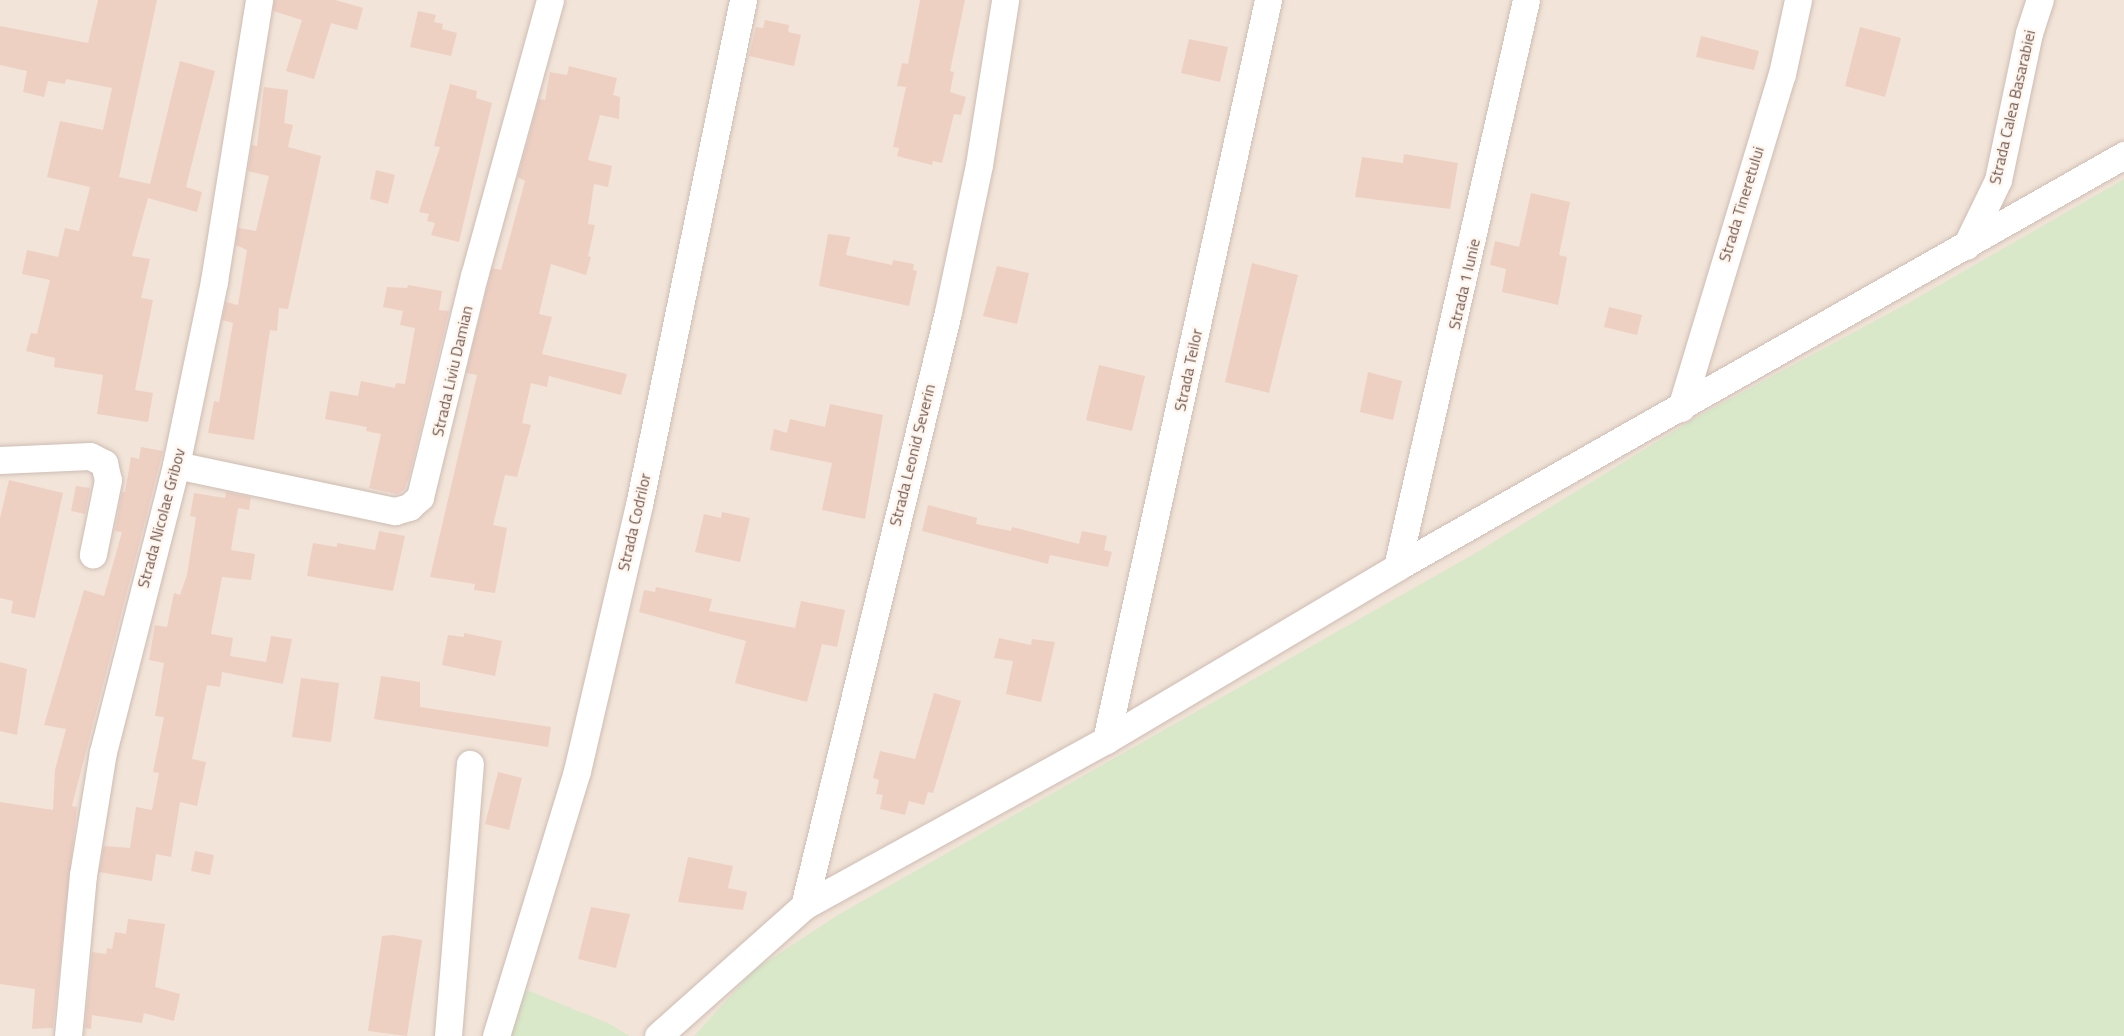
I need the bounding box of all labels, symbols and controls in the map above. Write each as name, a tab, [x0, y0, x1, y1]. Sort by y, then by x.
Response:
street label: Strada Calea Basarabiei	[1985, 28, 2039, 186]
street label: Strada Tineretului	[1714, 144, 1768, 264]
street label: Strada 1 Iunie	[1444, 237, 1484, 331]
street label: Strada Liviu Damian	[428, 304, 476, 438]
street label: Strada Teilor	[1170, 327, 1206, 413]
street label: Strada Leonid Severin	[885, 382, 939, 528]
street label: Strada Nicolae Gribov	[133, 446, 189, 590]
street label: Strada Codrilor	[613, 471, 655, 573]

